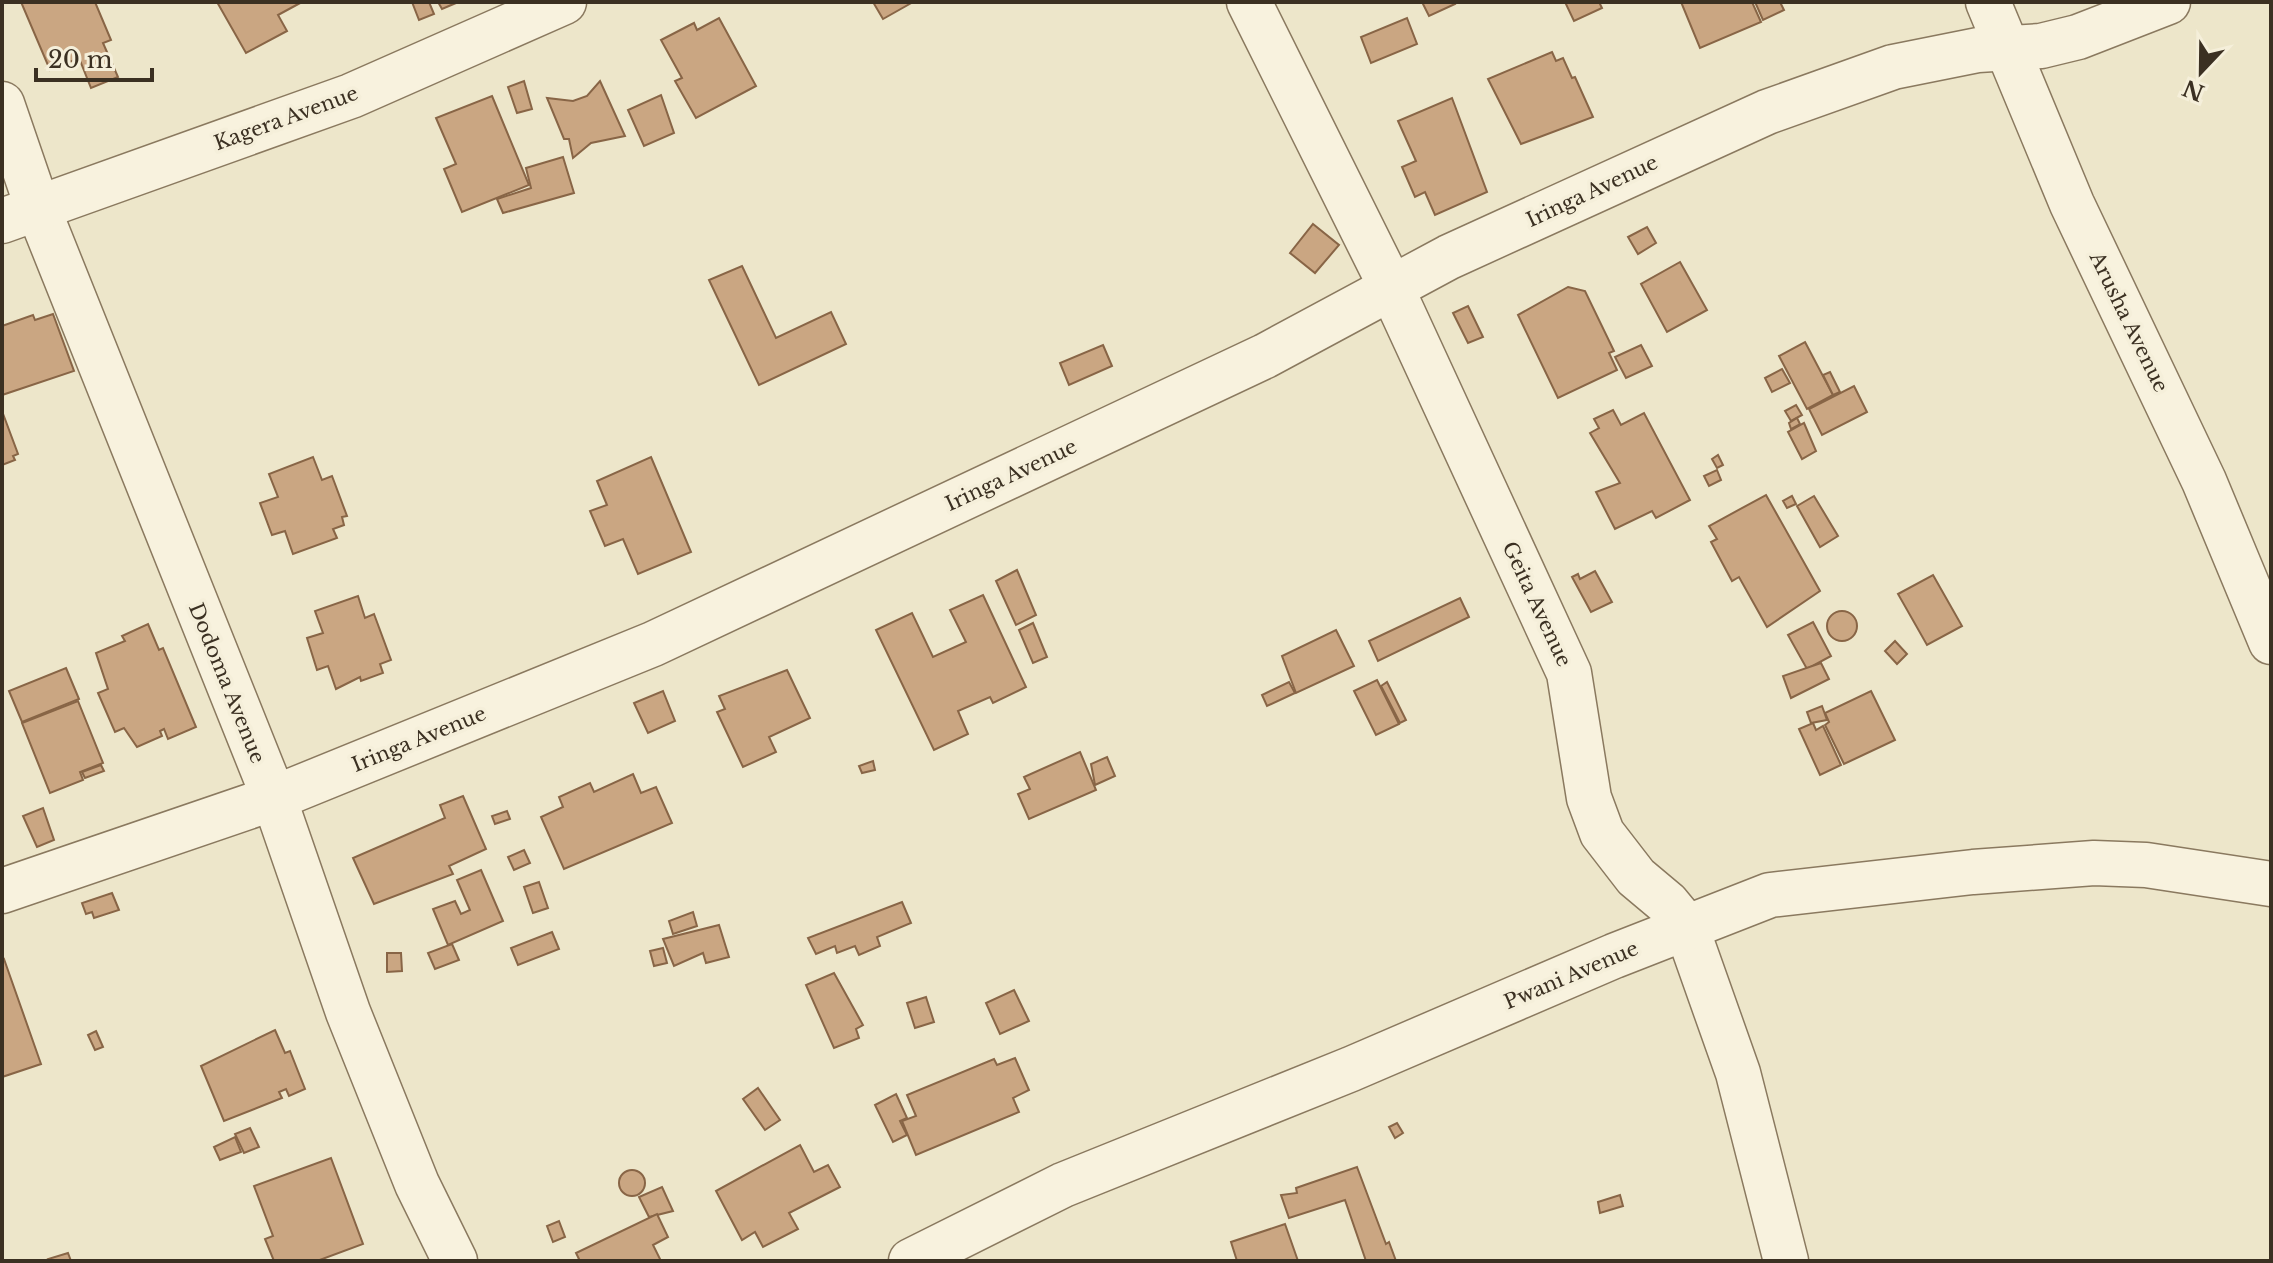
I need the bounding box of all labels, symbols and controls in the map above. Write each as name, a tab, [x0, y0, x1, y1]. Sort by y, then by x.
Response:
scale bar	[36, 32, 152, 82]
north arrow	[2161, 32, 2241, 112]
text: 20 m	[48, 45, 113, 74]
text: N	[2179, 74, 2208, 106]
street label: Kagera Avenue	[211, 81, 361, 155]
street label: Iringa Avenue	[1522, 150, 1662, 232]
street label: Arusha Avenue	[2084, 247, 2173, 396]
street label: Iringa Avenue	[941, 434, 1081, 516]
street label: Geita Avenue	[1498, 538, 1576, 670]
street label: Dodoma Avenue	[184, 599, 270, 767]
street label: Iringa Avenue	[348, 701, 490, 777]
street label: Pwani Avenue	[1500, 936, 1642, 1014]

